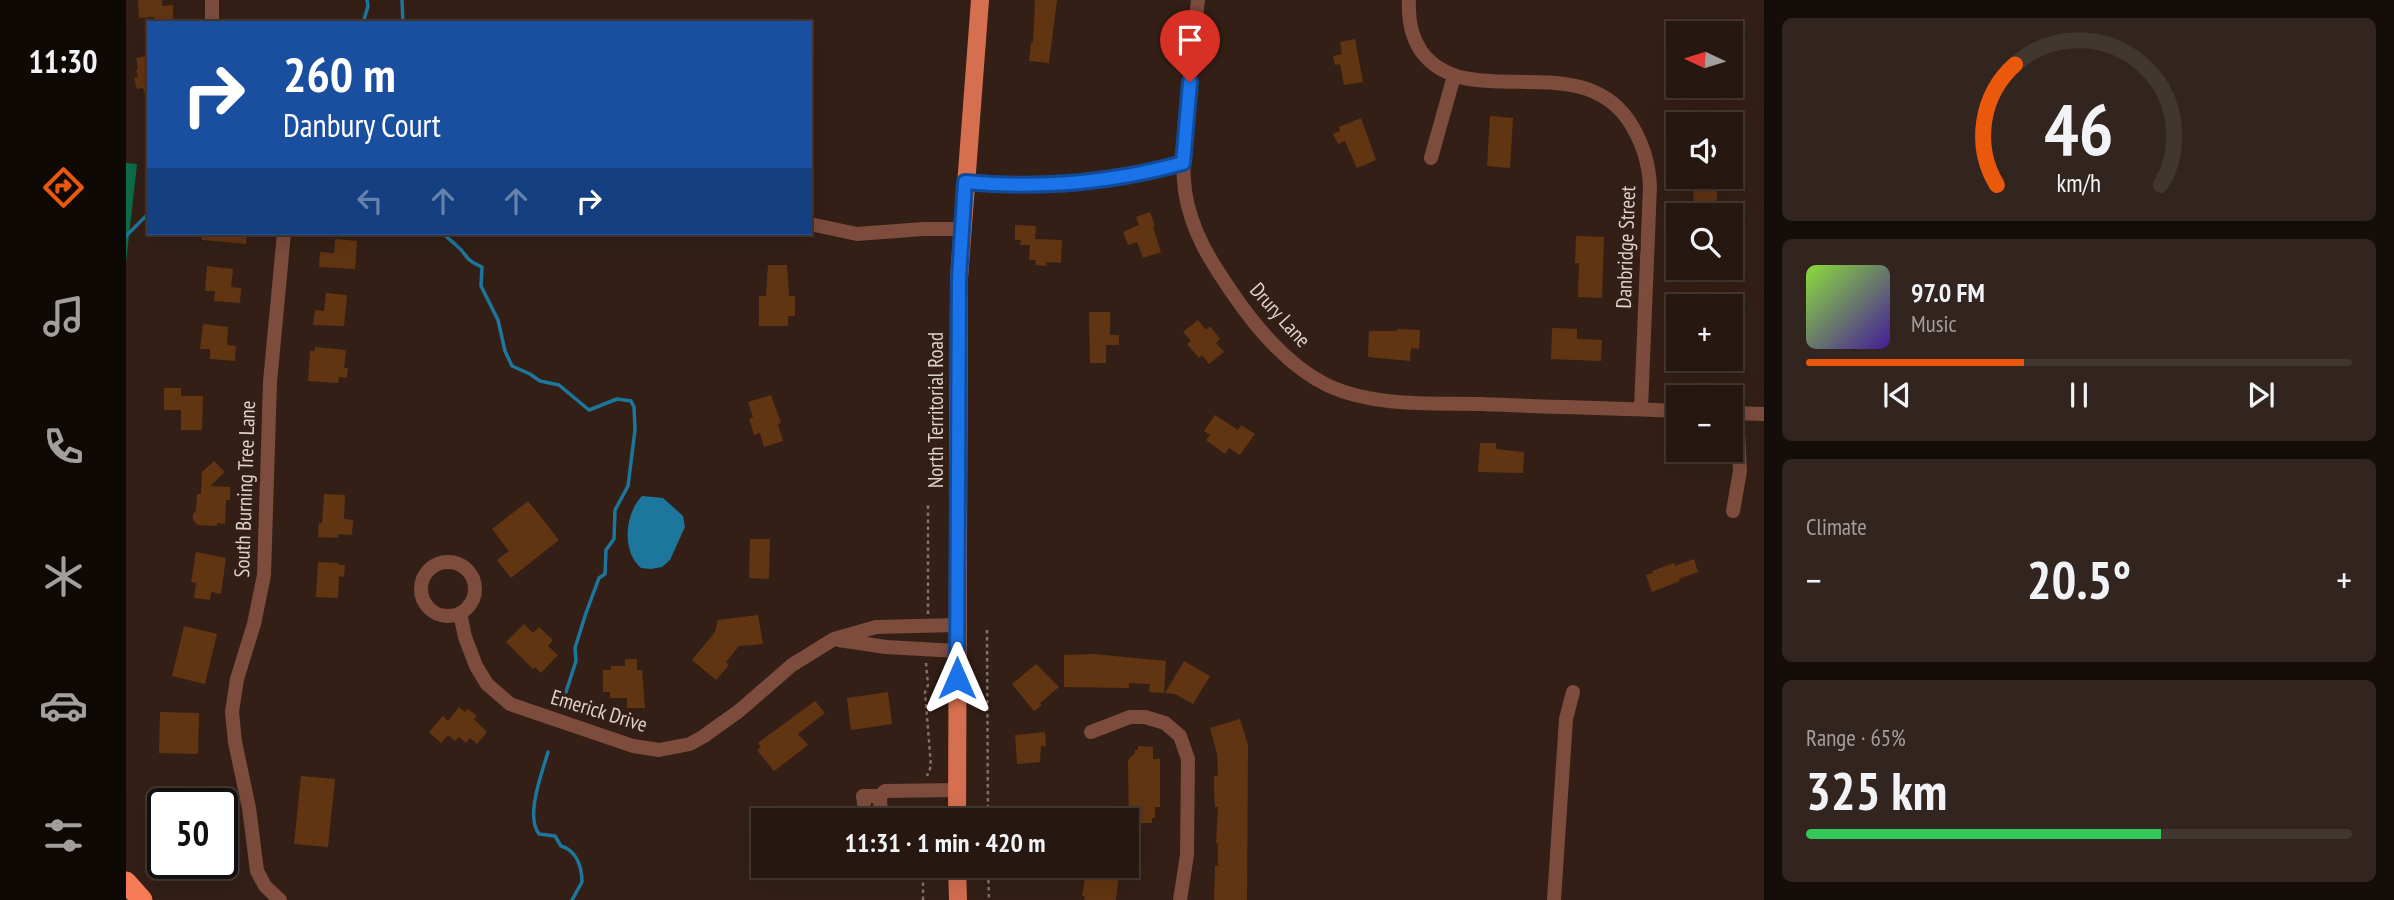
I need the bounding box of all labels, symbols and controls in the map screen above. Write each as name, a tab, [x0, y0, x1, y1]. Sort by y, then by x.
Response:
pin	[1160, 10, 1220, 82]
icon: arrive	[1171, 21, 1209, 59]
north arrow	[1666, 21, 1743, 98]
map controls	[1666, 21, 1743, 462]
text: 11:30	[28, 40, 98, 82]
text: 260 m	[283, 42, 396, 106]
icon: right	[168, 49, 259, 140]
text: 46	[2044, 82, 2114, 176]
text: Danbury Court	[283, 104, 441, 146]
button: sound	[1666, 112, 1743, 189]
icon: directions	[39, 163, 88, 212]
text: km/h	[2057, 167, 2101, 199]
icon: left	[351, 182, 389, 220]
icon: ahead	[424, 182, 462, 220]
icon: ahead	[497, 182, 535, 220]
icon: right	[570, 182, 608, 220]
street label: Danbridge Street	[1610, 185, 1641, 309]
button: search	[1666, 203, 1743, 280]
text: 97.0 FM	[1911, 276, 1985, 309]
street label: Drury Lane	[1244, 277, 1317, 353]
icon: music	[39, 292, 88, 341]
button: +	[1666, 294, 1743, 371]
text: Music	[1911, 309, 1957, 338]
street label: North Territorial Road	[922, 332, 949, 488]
icon: previous	[1878, 376, 1916, 414]
icon: pause	[2060, 376, 2098, 414]
icon: next	[2242, 376, 2280, 414]
button: −	[1666, 385, 1743, 462]
street label: South Burning Tree Lane	[228, 400, 261, 578]
icon: phone	[39, 422, 88, 471]
text: Climate	[1806, 512, 1867, 541]
text: 20.5°	[2027, 546, 2131, 613]
icon: climate	[39, 552, 88, 601]
text: −	[1806, 555, 1822, 604]
text: +	[2336, 555, 2352, 604]
position arrow	[920, 641, 994, 715]
icon: car	[39, 681, 88, 730]
street label: Emerick Drive	[548, 683, 651, 738]
text: Range · 65%	[1806, 723, 1906, 752]
text: 325 km	[1806, 757, 1947, 824]
speed limit sign: 50	[147, 788, 238, 879]
icon: filters	[39, 811, 88, 860]
text: 11:31 · 1 min · 420 m	[845, 826, 1045, 859]

